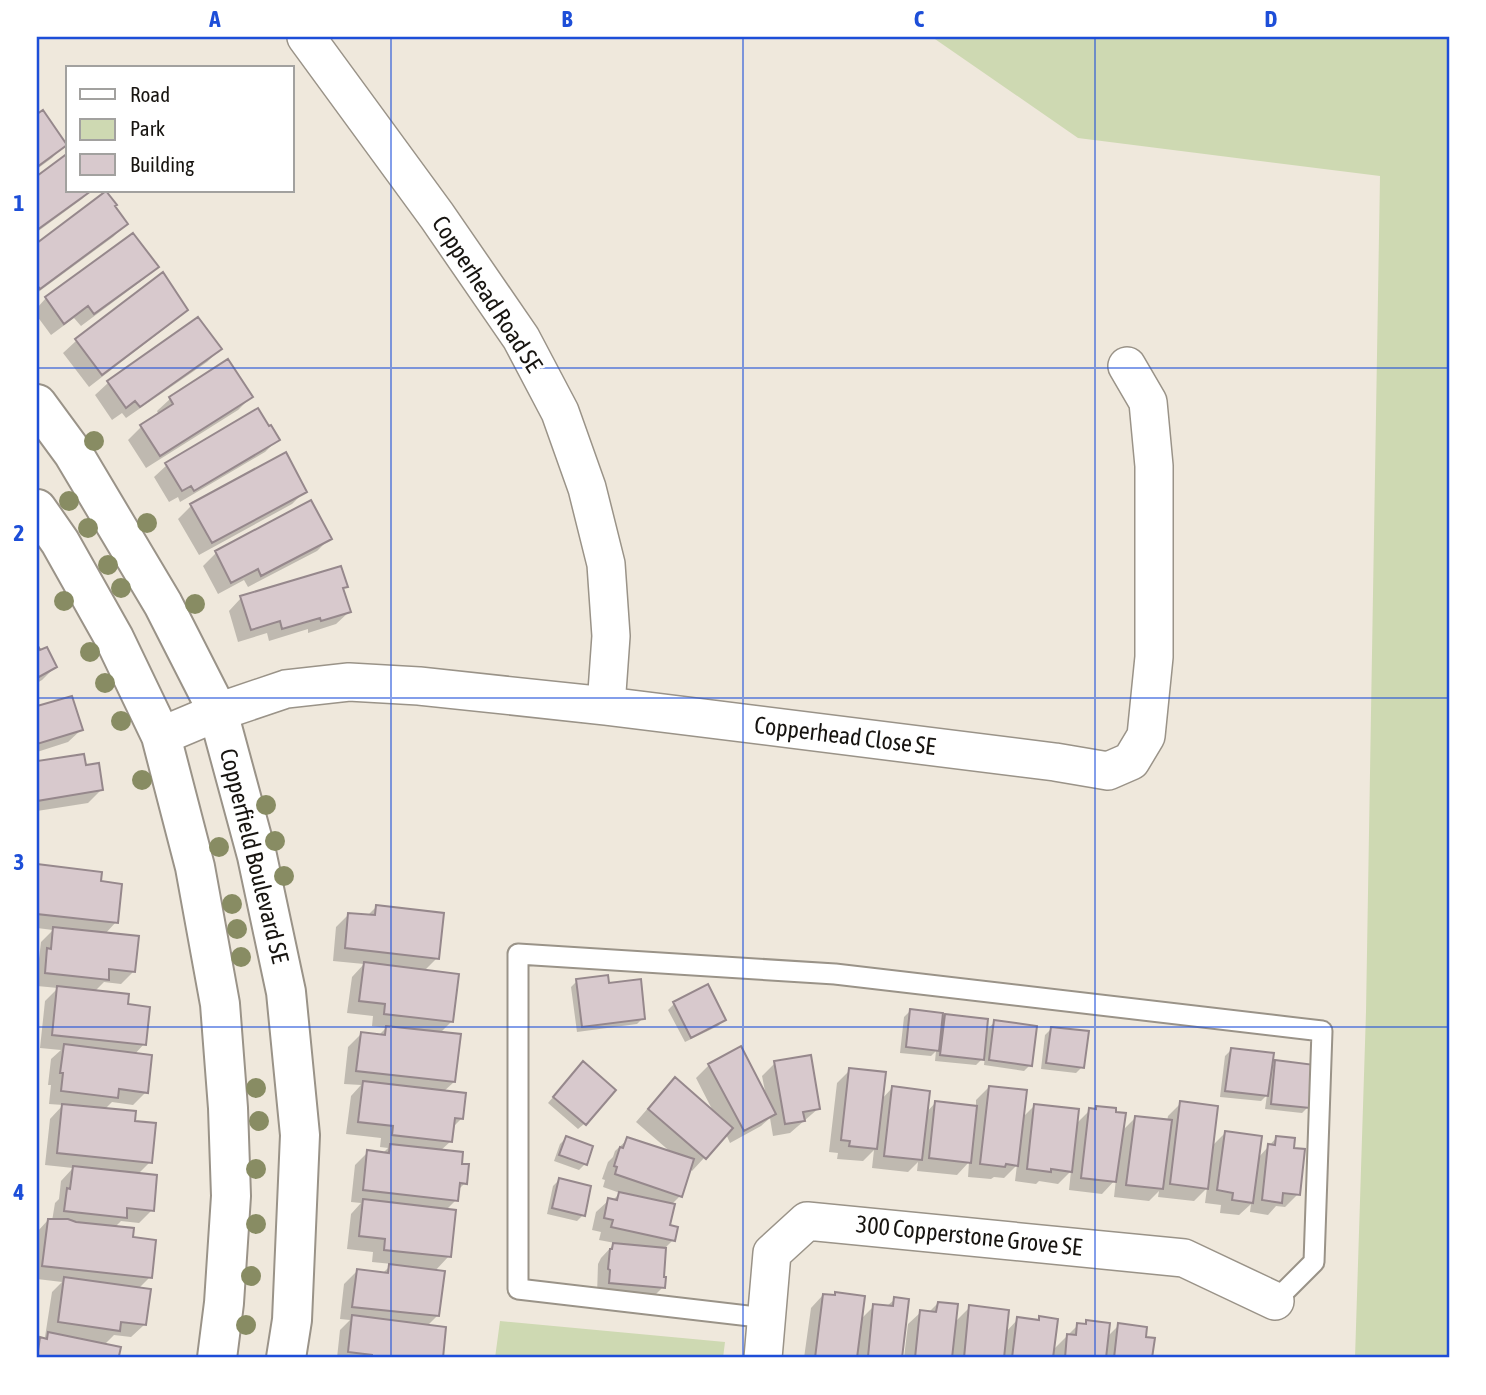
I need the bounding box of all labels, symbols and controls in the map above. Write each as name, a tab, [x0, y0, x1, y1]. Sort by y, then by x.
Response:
text: A	[208, 6, 221, 32]
text: B	[562, 6, 573, 32]
text: C	[914, 6, 925, 32]
text: D	[1265, 6, 1278, 32]
legend	[66, 66, 294, 192]
text: Road	[130, 82, 170, 106]
text: Park	[130, 116, 165, 140]
text: Building	[130, 152, 194, 176]
text: 1	[14, 190, 25, 216]
street label: Copperhead Road SE	[427, 211, 548, 377]
text: 2	[14, 520, 24, 546]
street label: Copperhead Close SE	[753, 711, 937, 760]
street label: Copperfield Boulevard SE	[215, 746, 294, 966]
text: 3	[14, 849, 24, 875]
text: 4	[13, 1179, 25, 1205]
street label: 300 Copperstone Grove SE	[855, 1210, 1083, 1261]

